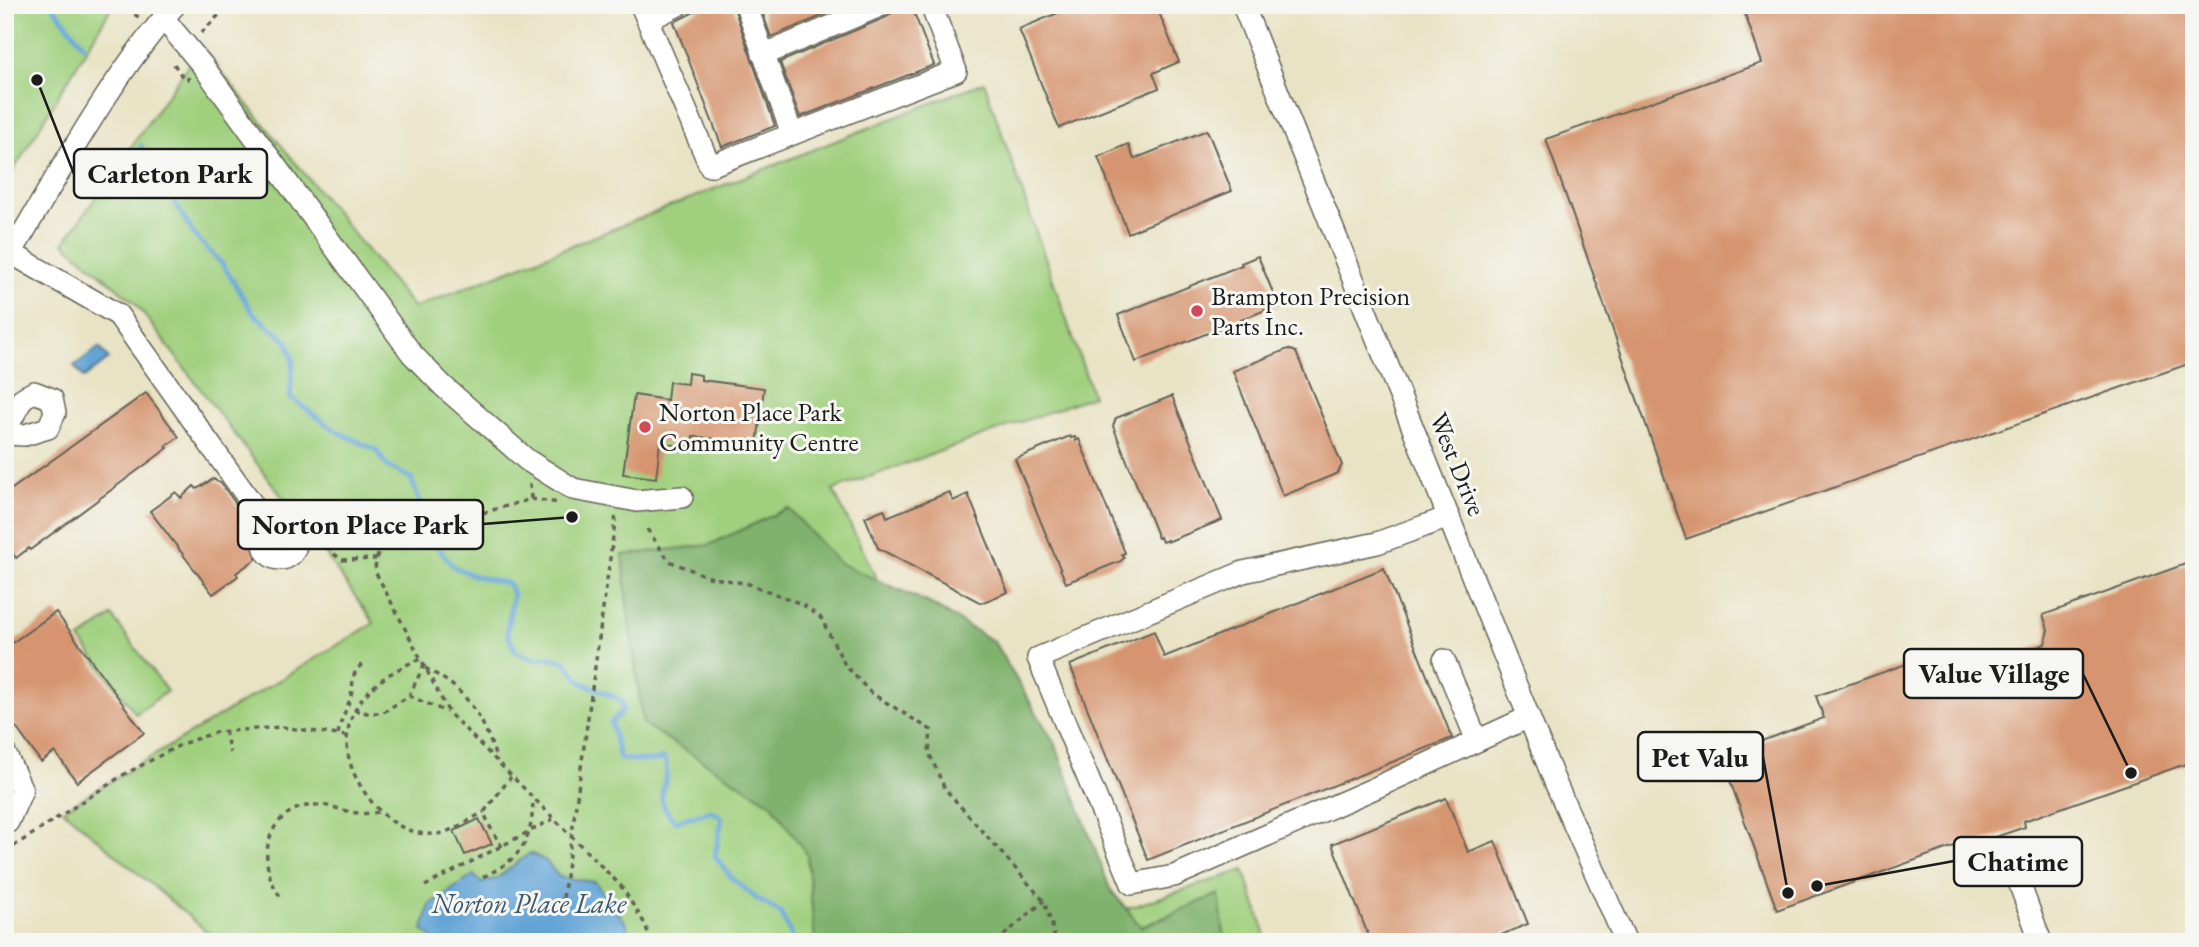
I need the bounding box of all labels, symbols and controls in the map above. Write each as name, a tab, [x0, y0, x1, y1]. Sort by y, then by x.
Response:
callout: Carleton Park	[74, 149, 267, 198]
text: Carleton Park	[87, 155, 253, 191]
place label: Brampton Precision Parts Inc.	[1211, 279, 1411, 343]
marker: Brampton Precision Parts Inc.	[1189, 303, 1205, 319]
place label: Norton Place Park Community Centre	[659, 395, 859, 459]
street label: West Drive	[1422, 407, 1494, 521]
marker: Norton Place Park Community Centre	[637, 419, 653, 435]
callout: Norton Place Park	[238, 500, 483, 549]
text: Norton Place Park	[251, 506, 469, 542]
callout: Value Village	[1904, 649, 2083, 698]
text: Value Village	[1918, 655, 2070, 691]
callout: Pet Valu	[1638, 732, 1763, 781]
text: Pet Valu	[1651, 739, 1749, 775]
callout: Chatime	[1954, 837, 2082, 886]
text: Chatime	[1968, 843, 2068, 879]
water label: Norton Place Lake	[431, 885, 627, 921]

